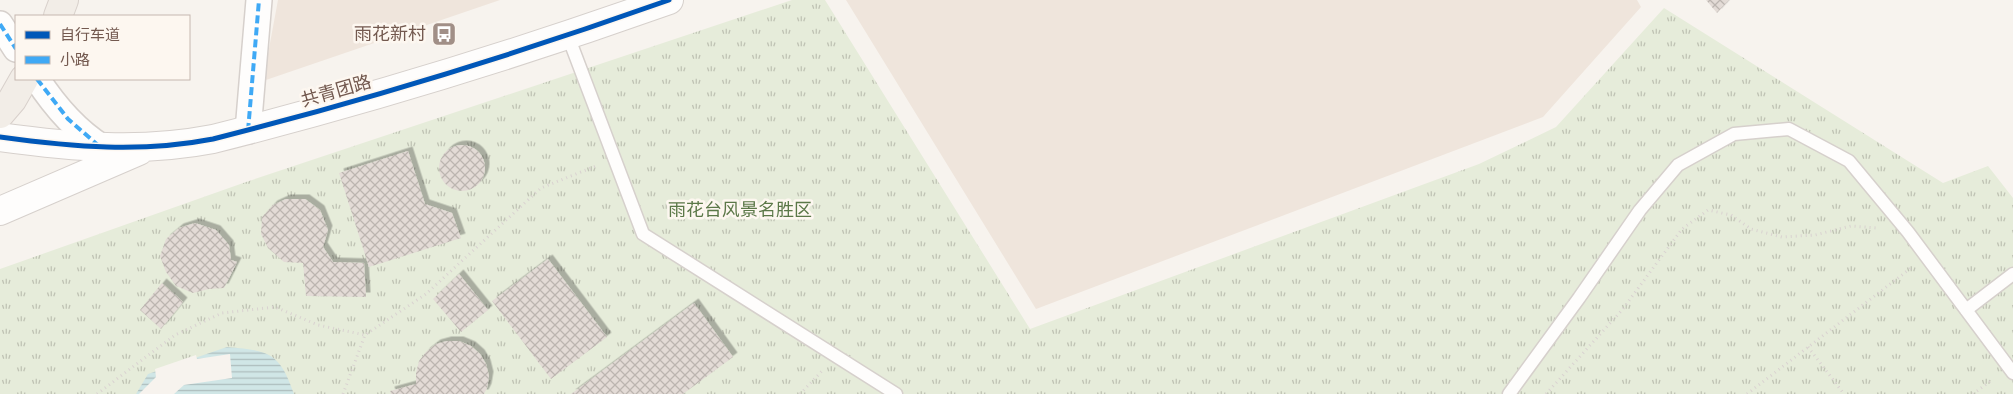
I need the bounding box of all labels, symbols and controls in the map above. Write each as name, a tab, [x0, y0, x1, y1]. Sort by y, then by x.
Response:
legend	[15, 15, 190, 80]
bus stop icon: 雨花新村	[431, 21, 457, 47]
place label: 雨花新村	[354, 22, 426, 47]
text: 自行车道	[60, 25, 120, 46]
text: 小路	[60, 50, 90, 71]
street label: 共青团路	[298, 70, 374, 113]
park label: 雨花台风景名胜区	[668, 198, 812, 223]

